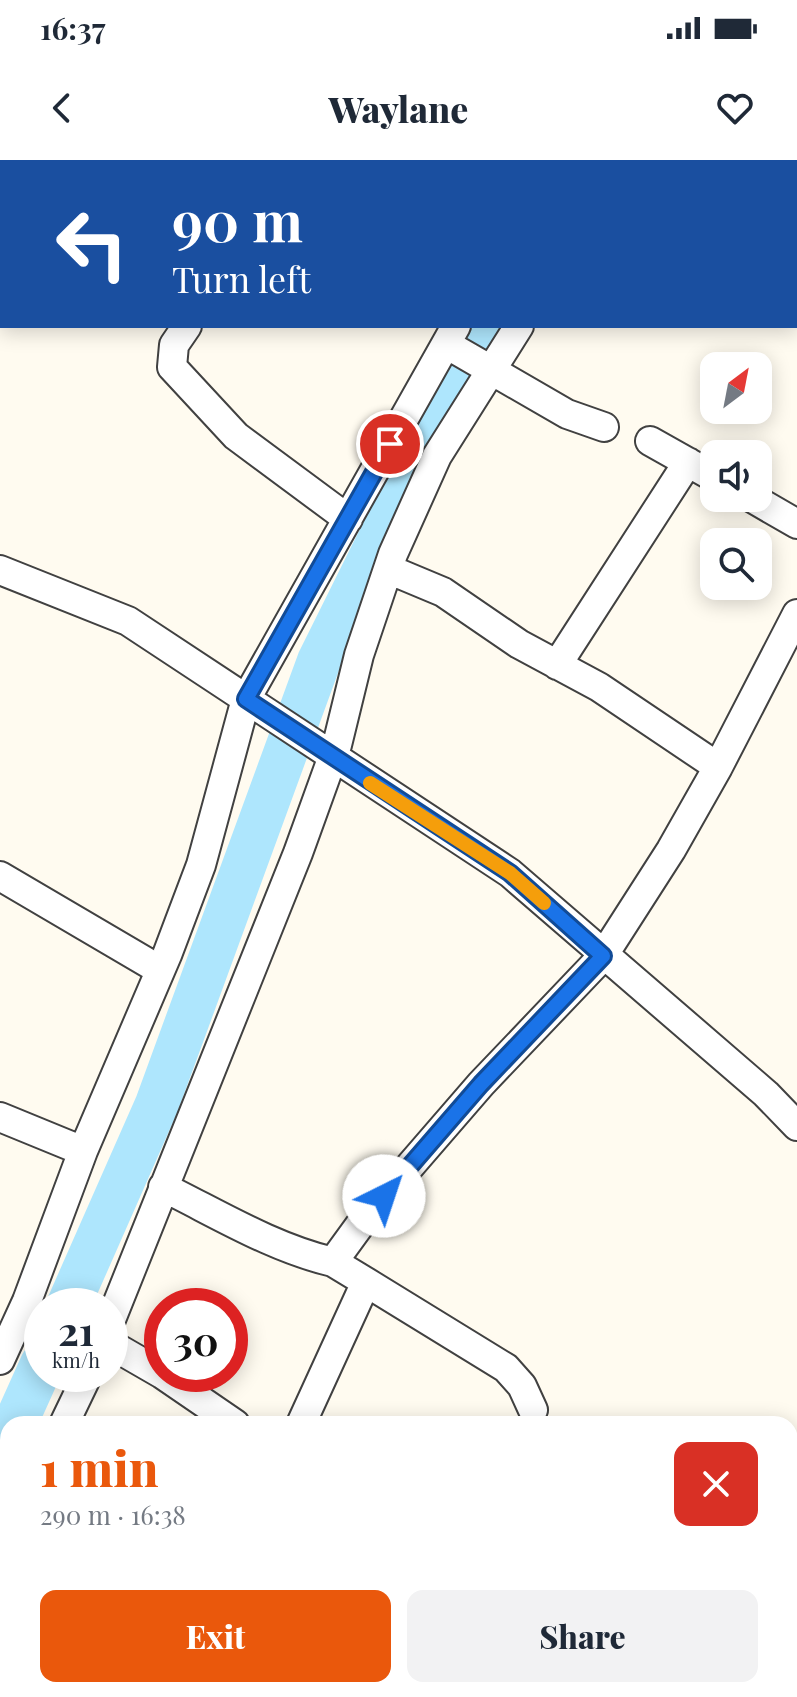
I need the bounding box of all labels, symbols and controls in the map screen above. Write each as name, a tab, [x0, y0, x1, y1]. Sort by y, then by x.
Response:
text: 16:37	[40, 8, 105, 48]
text: Waylane	[328, 84, 469, 132]
icon: back	[40, 86, 84, 130]
icon: heart	[713, 86, 757, 130]
text: 90 m	[172, 182, 303, 257]
icon: left	[40, 192, 144, 296]
text: Turn left	[172, 254, 311, 302]
north arrow	[700, 352, 772, 424]
map controls	[700, 352, 772, 600]
pin	[356, 410, 424, 478]
icon: arrive	[368, 422, 412, 466]
button: sound	[700, 440, 772, 512]
button: search	[700, 528, 772, 600]
position arrow	[342, 1154, 426, 1238]
speed limit sign: 30	[144, 1288, 248, 1392]
text: 21	[58, 1303, 94, 1356]
text: km/h	[52, 1346, 100, 1373]
text: 1 min	[40, 1435, 158, 1499]
button: close	[674, 1442, 758, 1526]
text: 290 m · 16:38	[40, 1497, 186, 1532]
button: Exit	[40, 1590, 391, 1682]
button: Share	[407, 1590, 758, 1682]

